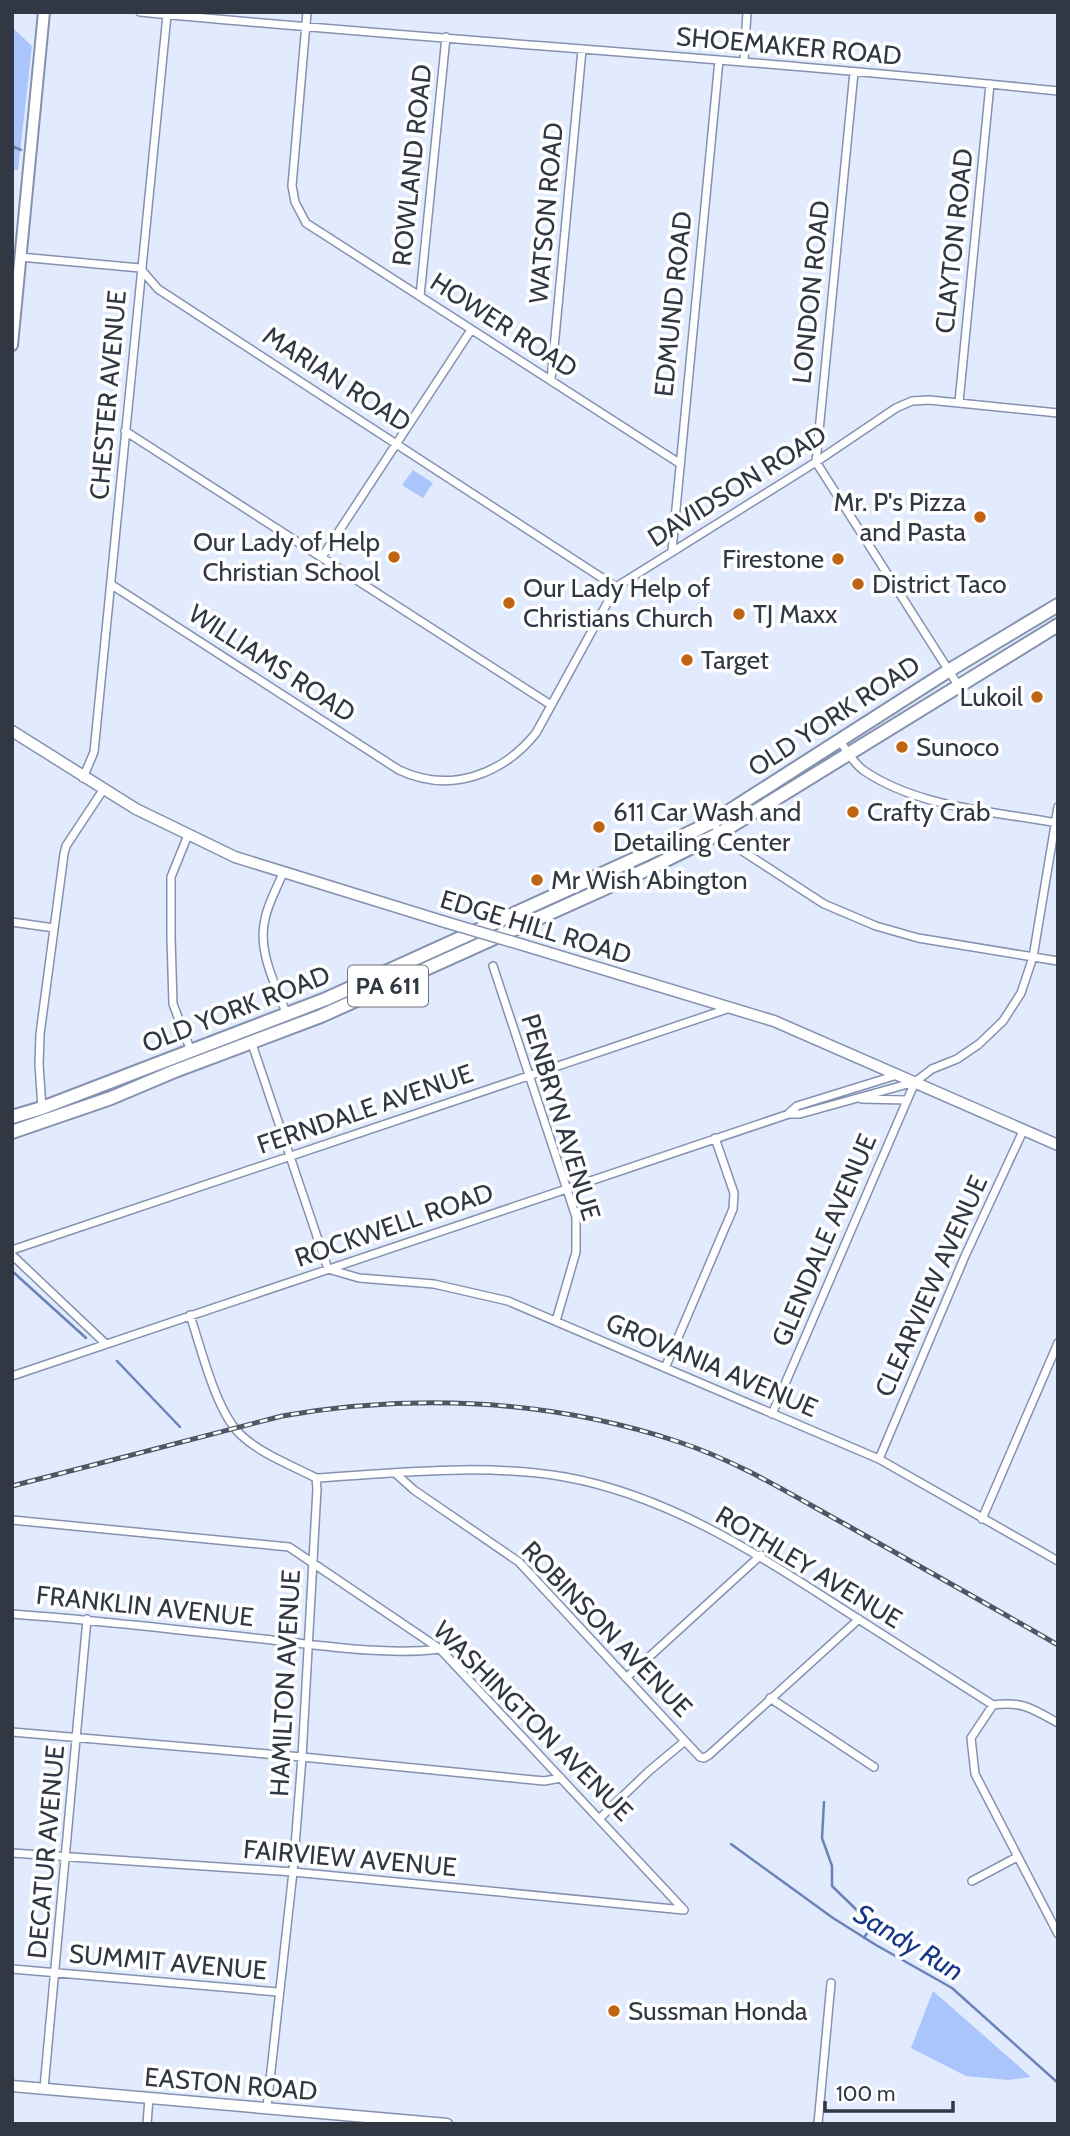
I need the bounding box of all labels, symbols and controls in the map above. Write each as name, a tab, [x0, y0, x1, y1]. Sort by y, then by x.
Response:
street label: SHOEMAKER ROAD	[675, 20, 903, 72]
street label: ROWLAND ROAD	[386, 63, 438, 267]
street label: WATSON ROAD	[522, 121, 570, 305]
street label: CLAYTON ROAD	[928, 147, 980, 335]
street label: LONDON ROAD	[785, 199, 837, 385]
street label: EDMUND ROAD	[647, 210, 699, 398]
street label: HOWER ROAD	[424, 266, 584, 384]
street label: CHESTER AVENUE	[83, 289, 133, 501]
street label: MARIAN ROAD	[257, 319, 417, 439]
street label: DAVIDSON ROAD	[642, 418, 832, 554]
place label: Mr. P's Pizza and Pasta	[834, 486, 967, 548]
marker: Mr. P's Pizza and Pasta	[972, 509, 988, 525]
place label: Our Lady of Help Christian School	[193, 526, 380, 588]
place label: Firestone	[722, 543, 824, 575]
marker: Our Lady of Help Christian School	[386, 549, 402, 565]
marker: Firestone	[830, 551, 846, 567]
place label: District Taco	[872, 568, 1007, 600]
place label: Our Lady Help of Christians Church	[523, 572, 713, 634]
marker: District Taco	[850, 576, 866, 592]
marker: Our Lady Help of Christians Church	[501, 595, 517, 611]
street label: WILLIAMS ROAD	[183, 597, 361, 729]
place label: TJ Maxx	[753, 598, 838, 630]
marker: TJ Maxx	[731, 606, 747, 622]
place label: Target	[701, 644, 769, 676]
street label: OLD YORK ROAD	[742, 649, 926, 783]
marker: Target	[679, 652, 695, 668]
place label: Lukoil	[960, 681, 1023, 713]
marker: Lukoil	[1029, 689, 1045, 705]
place label: Sunoco	[916, 731, 999, 763]
marker: Sunoco	[894, 739, 910, 755]
place label: 611 Car Wash and Detailing Center	[613, 796, 801, 858]
place label: Crafty Crab	[867, 796, 990, 828]
marker: Crafty Crab	[845, 804, 861, 820]
marker: 611 Car Wash and Detailing Center	[591, 819, 607, 835]
place label: Mr Wish Abington	[551, 864, 748, 896]
marker: Mr Wish Abington	[529, 872, 545, 888]
street label: EDGE HILL ROAD	[437, 883, 635, 971]
street label: OLD YORK ROAD	[138, 959, 334, 1059]
road number: PA 611	[348, 966, 428, 1006]
street label: PENBRYN AVENUE	[514, 1010, 608, 1224]
street label: FERNDALE AVENUE	[253, 1057, 477, 1161]
street label: GLENDALE AVENUE	[765, 1129, 883, 1351]
street label: CLEARVIEW AVENUE	[868, 1170, 994, 1402]
street label: ROCKWELL ROAD	[291, 1176, 497, 1274]
street label: GROVANIA AVENUE	[601, 1306, 823, 1424]
street label: ROTHLEY AVENUE	[710, 1499, 908, 1635]
street label: ROBINSON AVENUE	[515, 1534, 699, 1724]
street label: HAMILTON AVENUE	[263, 1569, 307, 1797]
street label: FRANKLIN AVENUE	[35, 1579, 255, 1633]
street label: WASHINGTON AVENUE	[426, 1614, 640, 1828]
street label: DECATUR AVENUE	[21, 1744, 71, 1960]
street label: FAIRVIEW AVENUE	[242, 1833, 458, 1883]
water label: Sandy Run	[848, 1896, 970, 1988]
street label: SUMMIT AVENUE	[68, 1937, 268, 1987]
place label: Sussman Honda	[628, 1995, 808, 2027]
marker: Sussman Honda	[606, 2003, 622, 2019]
street label: EASTON ROAD	[143, 2061, 319, 2107]
scale bar	[825, 2070, 953, 2114]
text: 100 m	[836, 2081, 895, 2106]

